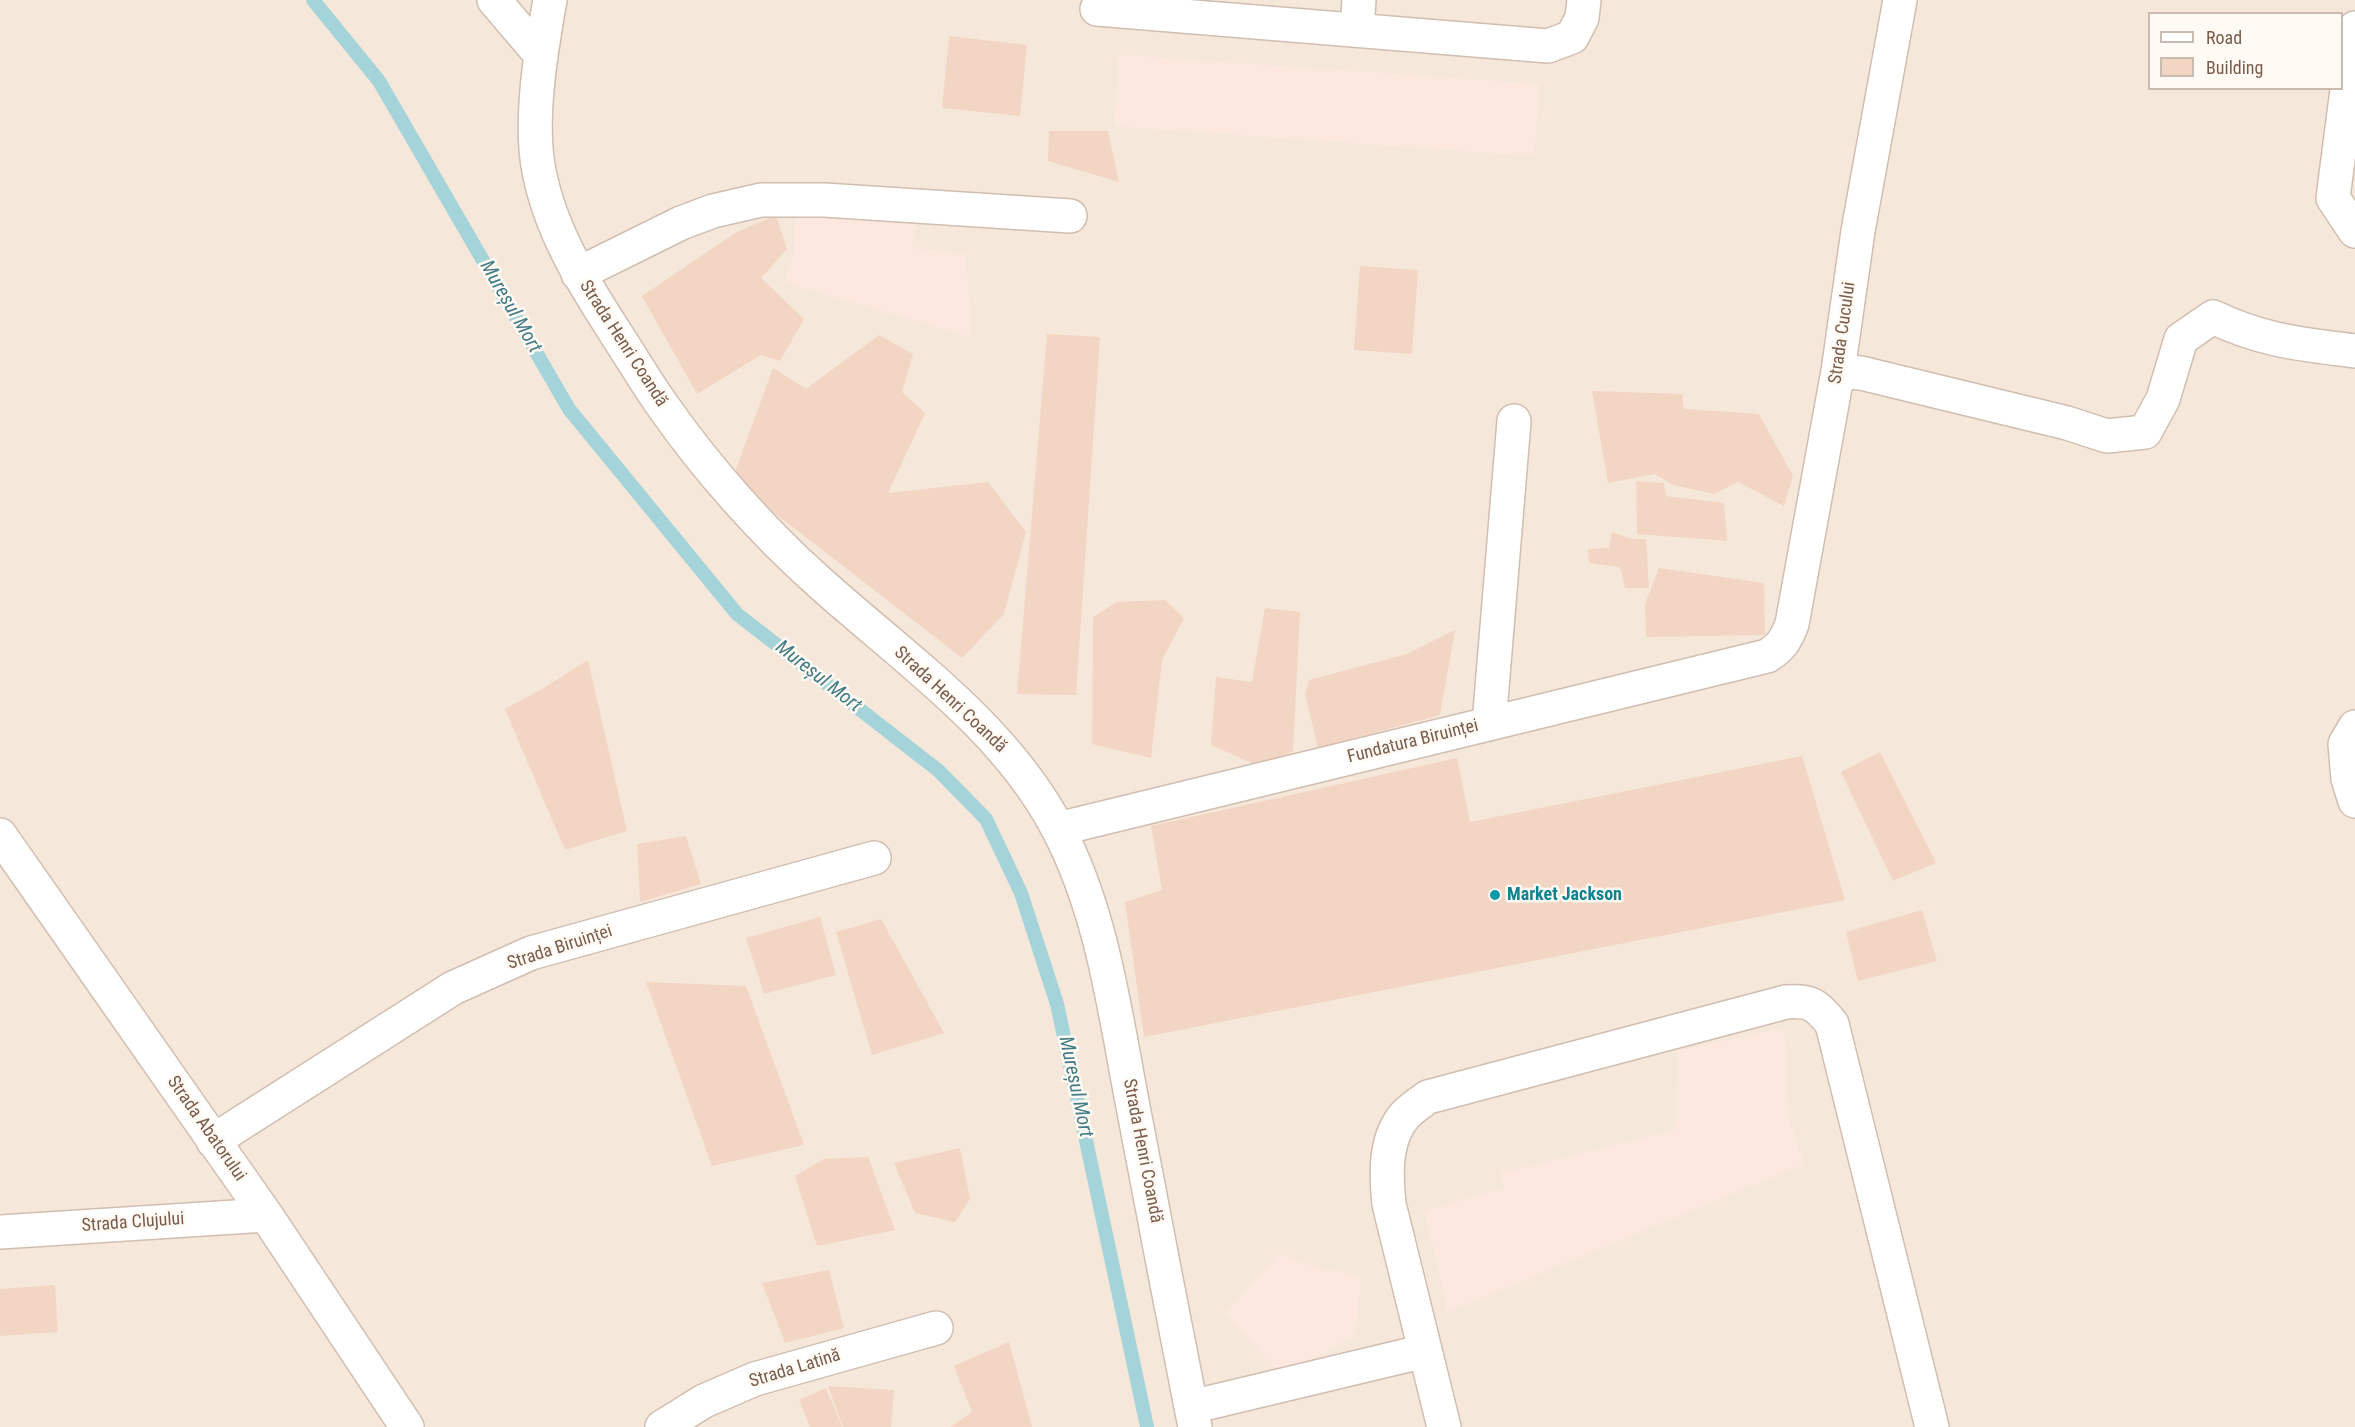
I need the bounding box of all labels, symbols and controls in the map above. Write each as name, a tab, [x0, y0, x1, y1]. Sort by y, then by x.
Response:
legend	[2148, 12, 2343, 90]
text: Road	[2206, 27, 2242, 48]
text: Building	[2206, 57, 2263, 78]
water label: Mureșul Mort	[474, 257, 546, 357]
street label: Strada Henri Coandă	[574, 277, 672, 411]
street label: Strada Cucului	[1825, 281, 1861, 385]
water label: Mureșul Mort	[770, 636, 866, 718]
street label: Strada Henri Coandă	[889, 642, 1011, 758]
street label: Fundatura Biruinței	[1345, 715, 1481, 769]
place label: Market Jackson	[1507, 884, 1622, 906]
marker: Market Jackson	[1488, 888, 1502, 902]
street label: Strada Biruinței	[505, 921, 615, 975]
water label: Mureșul Mort	[1053, 1034, 1097, 1140]
street label: Strada Abatorului	[162, 1072, 250, 1186]
street label: Strada Henri Coandă	[1117, 1077, 1167, 1225]
street label: Strada Clujului	[81, 1209, 185, 1237]
street label: Strada Latină	[747, 1345, 843, 1393]

